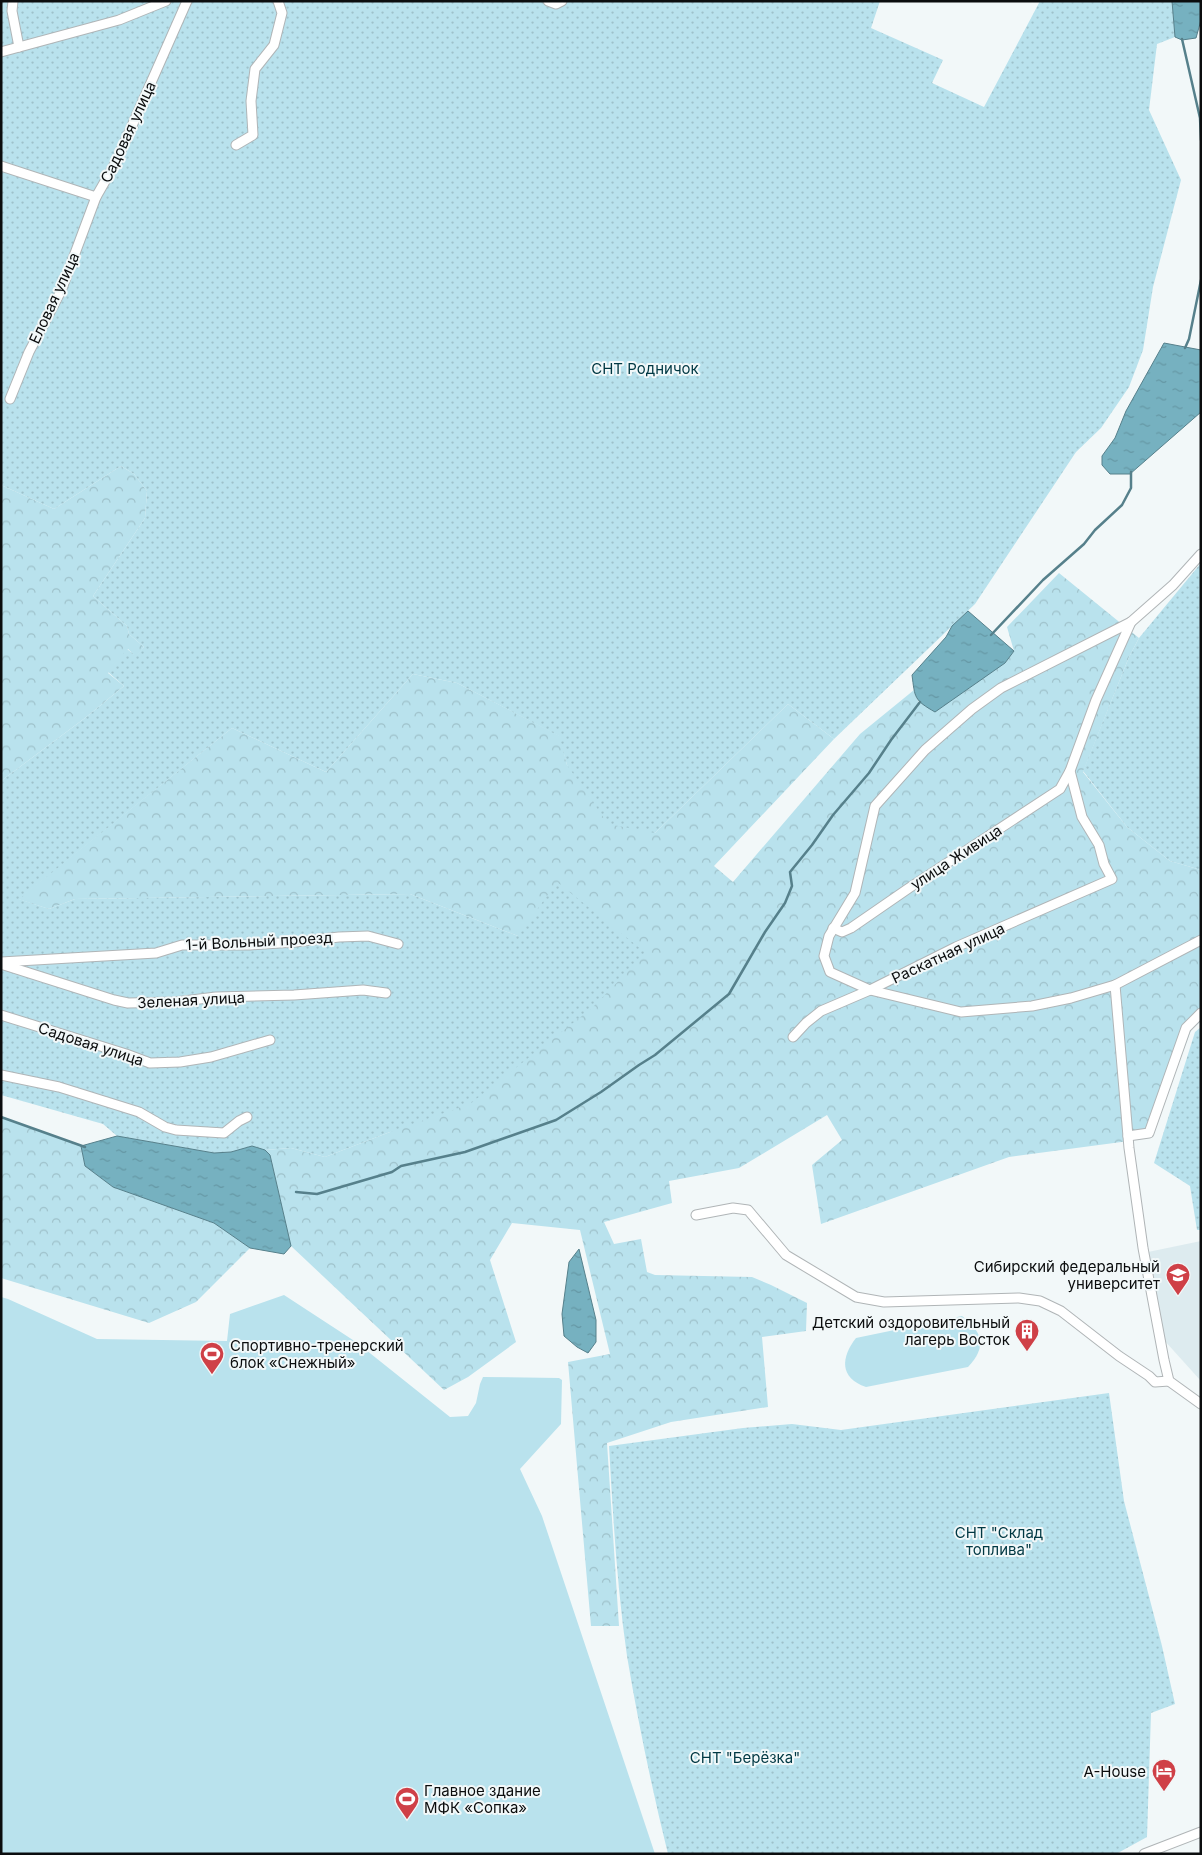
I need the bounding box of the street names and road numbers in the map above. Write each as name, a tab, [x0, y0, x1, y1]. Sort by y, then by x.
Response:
street label: Садовая улица	[96, 78, 160, 186]
street label: Еловая улица	[25, 249, 83, 347]
street label: улица Живица	[907, 820, 1005, 894]
street label: Раскатная улица	[888, 918, 1008, 988]
street label: 1-й Вольный проезд	[185, 928, 333, 954]
street label: Зеленая улица	[137, 988, 245, 1012]
street label: Садовая улица	[36, 1018, 146, 1070]

